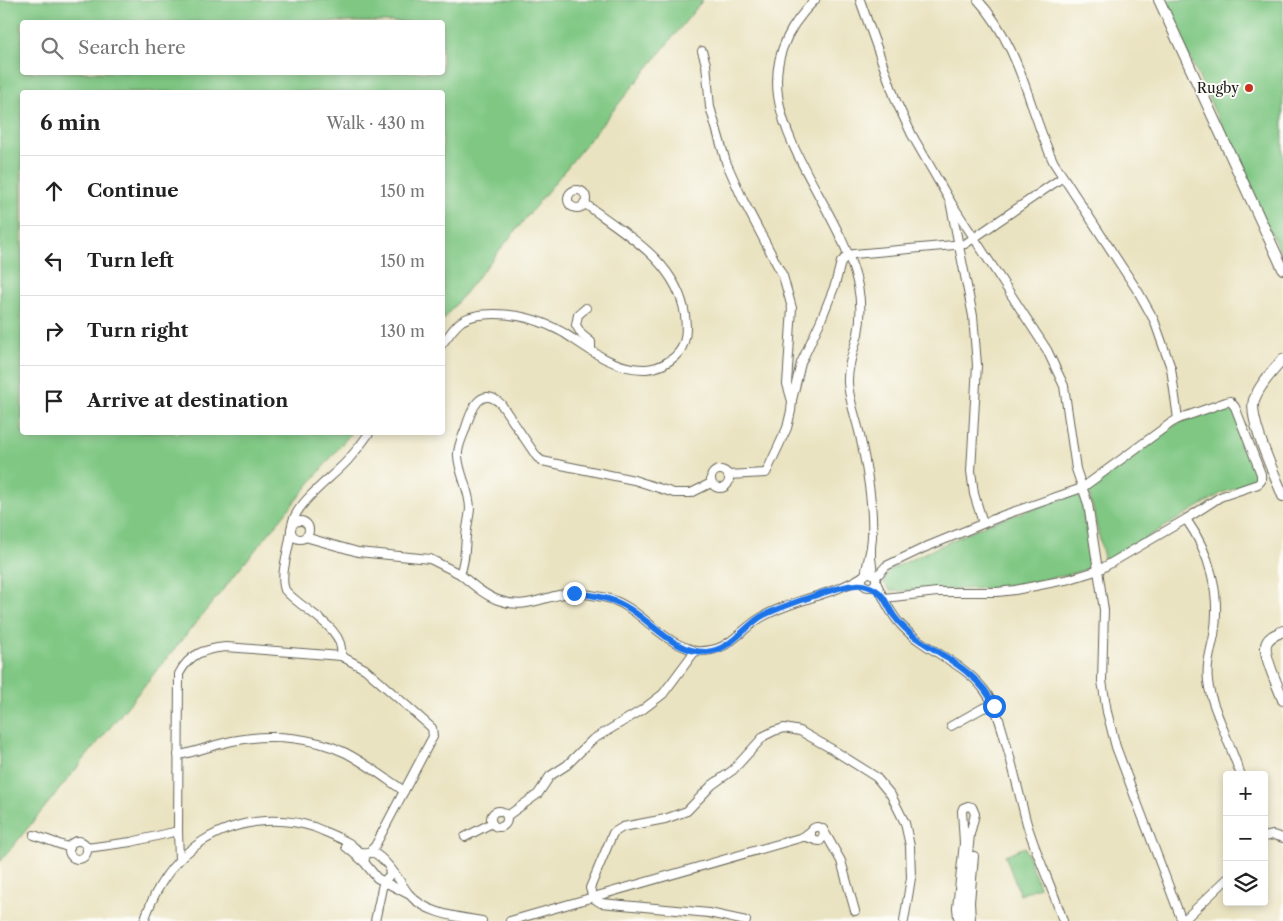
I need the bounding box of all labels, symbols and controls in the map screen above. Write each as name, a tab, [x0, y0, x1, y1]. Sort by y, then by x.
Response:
search box	[20, 20, 445, 75]
icon: search	[38, 34, 66, 62]
text: Search here	[78, 36, 186, 59]
place label: Rugby	[1197, 79, 1239, 97]
marker: Rugby	[1243, 82, 1255, 94]
text: 6 min	[40, 110, 101, 135]
text: Walk · 430 m	[326, 113, 425, 133]
icon: ahead	[40, 177, 68, 205]
text: Continue	[87, 179, 179, 202]
text: 150 m	[380, 181, 425, 201]
icon: left	[40, 247, 68, 275]
text: Turn left	[87, 249, 174, 272]
text: 150 m	[380, 251, 425, 271]
icon: right	[40, 317, 68, 345]
text: Turn right	[87, 319, 188, 342]
text: 130 m	[380, 321, 425, 341]
icon: arrive	[40, 387, 68, 415]
text: Arrive at destination	[87, 389, 288, 412]
route end	[563, 582, 586, 605]
route start	[983, 695, 1006, 718]
map controls	[1223, 771, 1268, 906]
button: +	[1223, 771, 1268, 816]
button: −	[1223, 816, 1268, 861]
button: layers	[1223, 861, 1268, 906]

